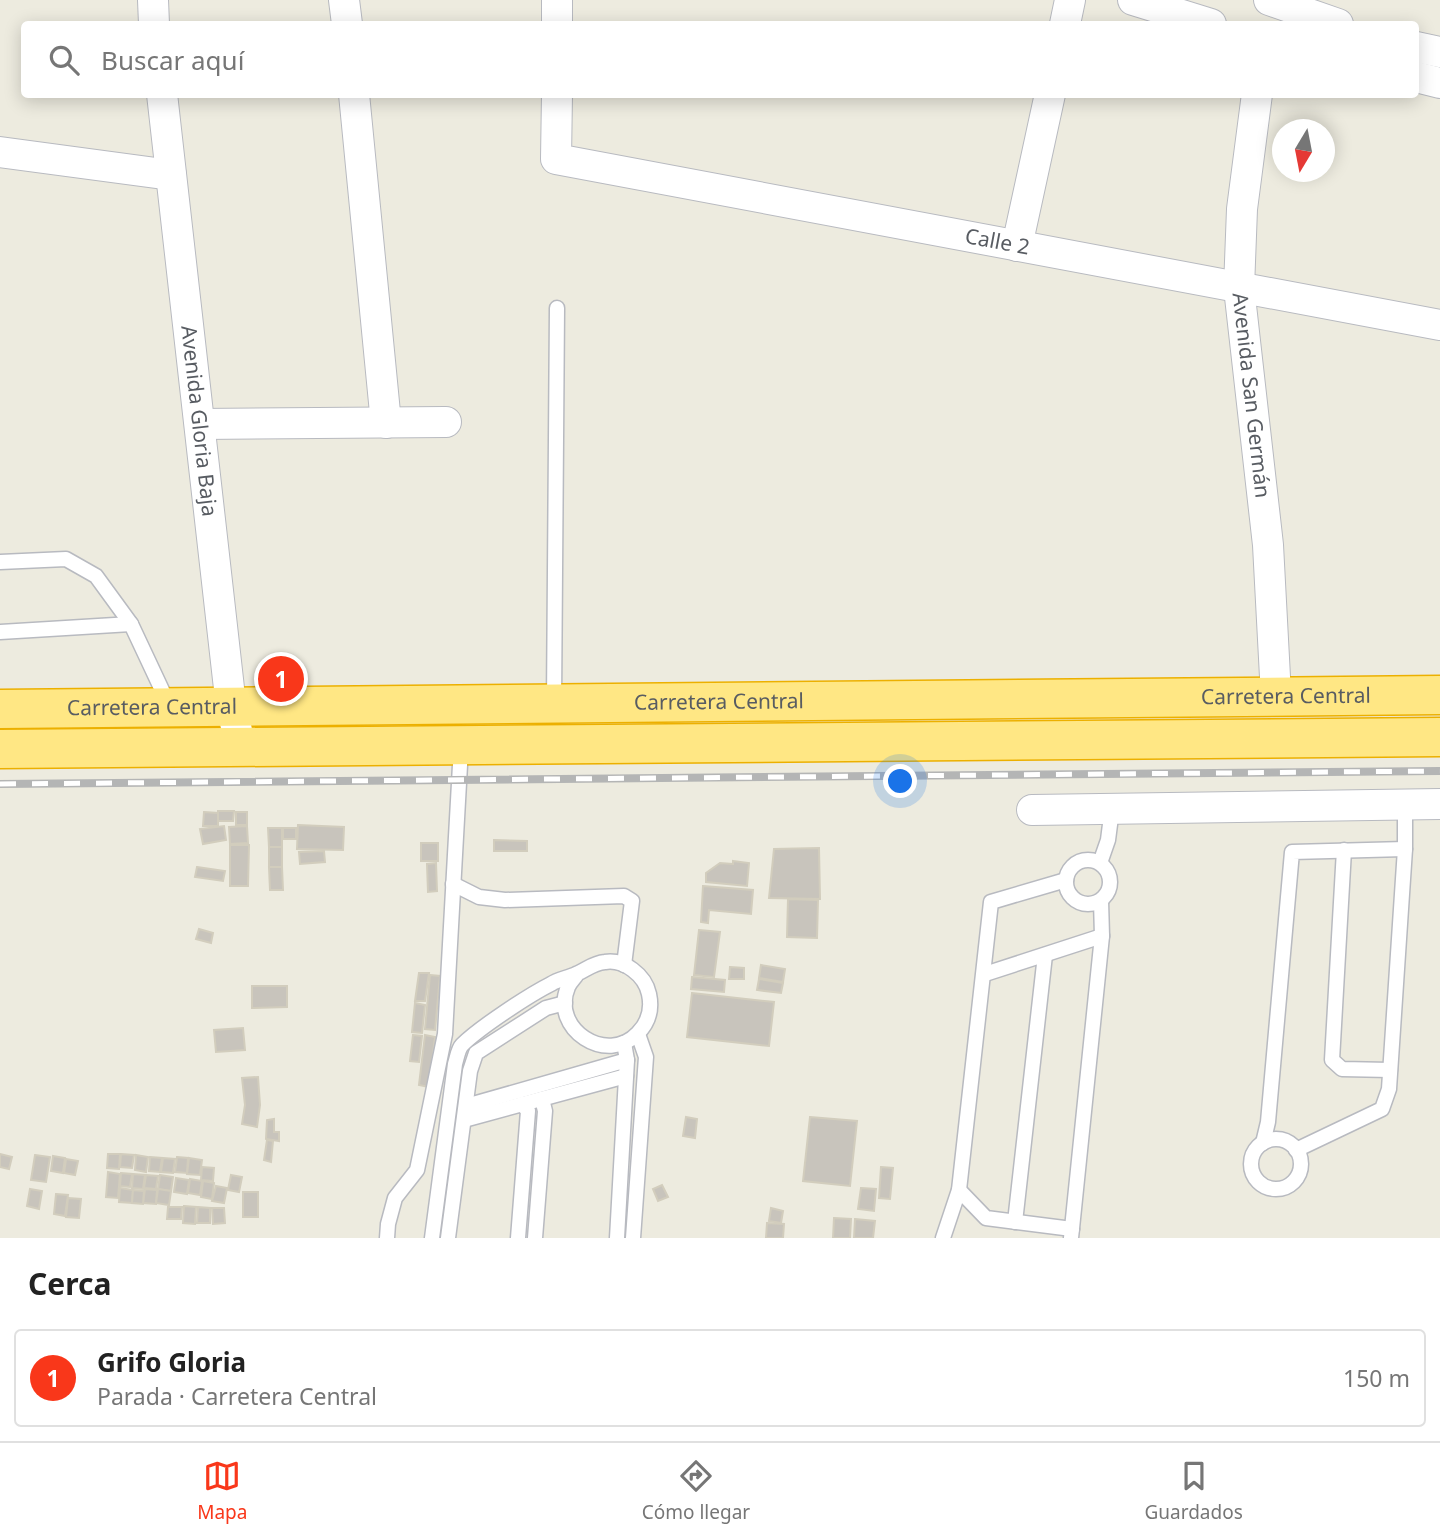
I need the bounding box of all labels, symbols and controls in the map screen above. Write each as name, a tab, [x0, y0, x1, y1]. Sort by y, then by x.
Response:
search box	[21, 21, 1419, 98]
icon: search	[45, 41, 83, 79]
text: Buscar aquí	[101, 42, 244, 78]
north arrow	[1272, 119, 1335, 182]
street label: Calle 2	[963, 221, 1032, 261]
street label: Avenida San Germán	[1227, 291, 1278, 499]
street label: Avenida Gloria Baja	[175, 324, 225, 518]
pin: 1	[258, 653, 304, 705]
street label: Carretera Central	[1201, 681, 1371, 710]
street label: Carretera Central	[634, 686, 804, 716]
street label: Carretera Central	[67, 692, 237, 721]
your location	[883, 764, 917, 798]
text: Cerca	[28, 1263, 111, 1304]
text: Grifo Gloria	[97, 1344, 246, 1380]
text: 1	[46, 1362, 60, 1394]
text: 150 m	[1343, 1362, 1410, 1394]
text: Parada · Carretera Central	[97, 1380, 377, 1412]
tab: Mapa	[197, 1457, 247, 1525]
tab: Cómo llegar	[642, 1457, 750, 1525]
tab: Guardados	[1144, 1457, 1243, 1525]

